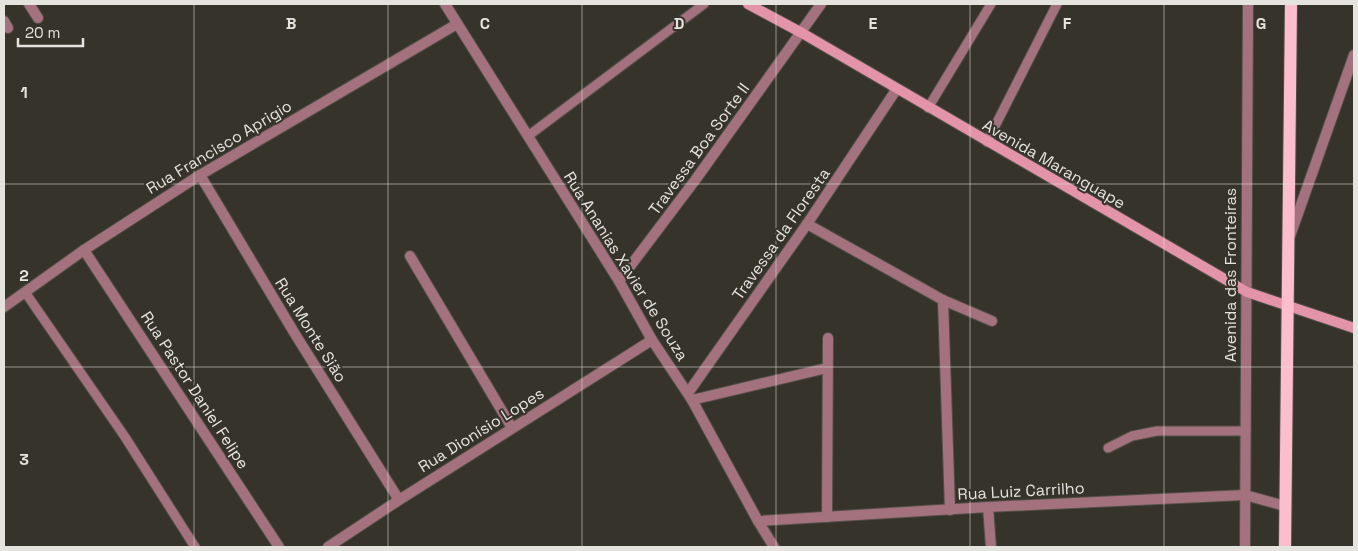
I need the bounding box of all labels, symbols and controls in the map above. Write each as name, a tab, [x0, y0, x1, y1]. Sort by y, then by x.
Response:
text: B	[286, 13, 296, 34]
text: C	[480, 13, 490, 34]
text: D	[674, 13, 684, 34]
text: E	[869, 13, 878, 34]
text: F	[1063, 13, 1072, 34]
text: G	[1256, 13, 1266, 34]
scale bar	[18, 15, 82, 47]
text: 20 m	[25, 23, 60, 42]
street label: Travessa Boa Sorte II	[644, 79, 754, 219]
text: 1	[20, 82, 28, 103]
street label: Rua Francisco Aprigio	[142, 95, 296, 199]
street label: Avenida Maranguape	[979, 114, 1129, 214]
street label: Travessa da Floresta	[727, 164, 835, 304]
street label: Rua Ananias Xavier de Souza	[559, 167, 693, 365]
street label: Avenida das Fronteiras	[1220, 188, 1241, 362]
text: 2	[19, 265, 29, 286]
street label: Rua Monte Sião	[270, 274, 352, 386]
street label: Rua Pastor Daniel Felipe	[136, 307, 254, 473]
street label: Rua Dionísio Lopes	[414, 383, 548, 477]
text: 3	[19, 449, 29, 470]
street label: Rua Luiz Carrilho	[957, 477, 1085, 505]

